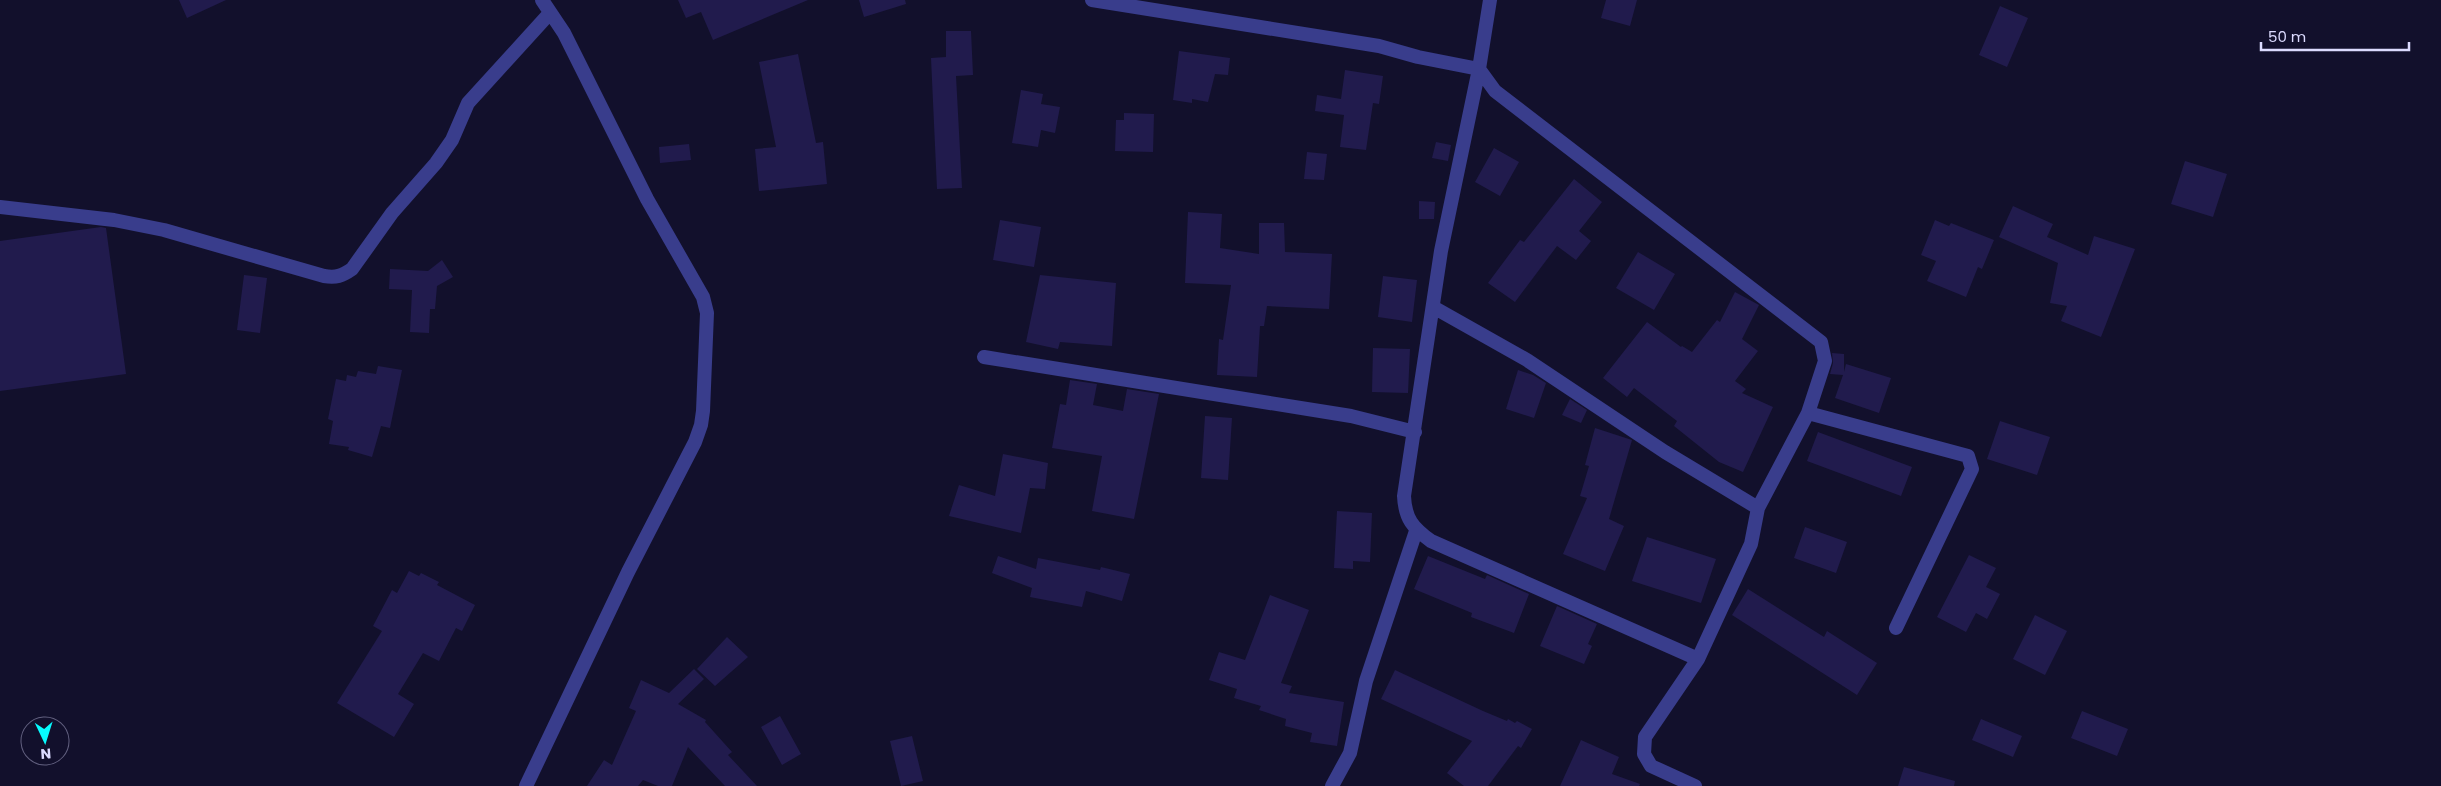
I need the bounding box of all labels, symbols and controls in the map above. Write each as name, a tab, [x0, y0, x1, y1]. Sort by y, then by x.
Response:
scale bar	[2261, 20, 2408, 52]
text: 50 m	[2268, 26, 2306, 47]
north arrow	[20, 716, 70, 766]
text: N	[40, 744, 52, 764]

